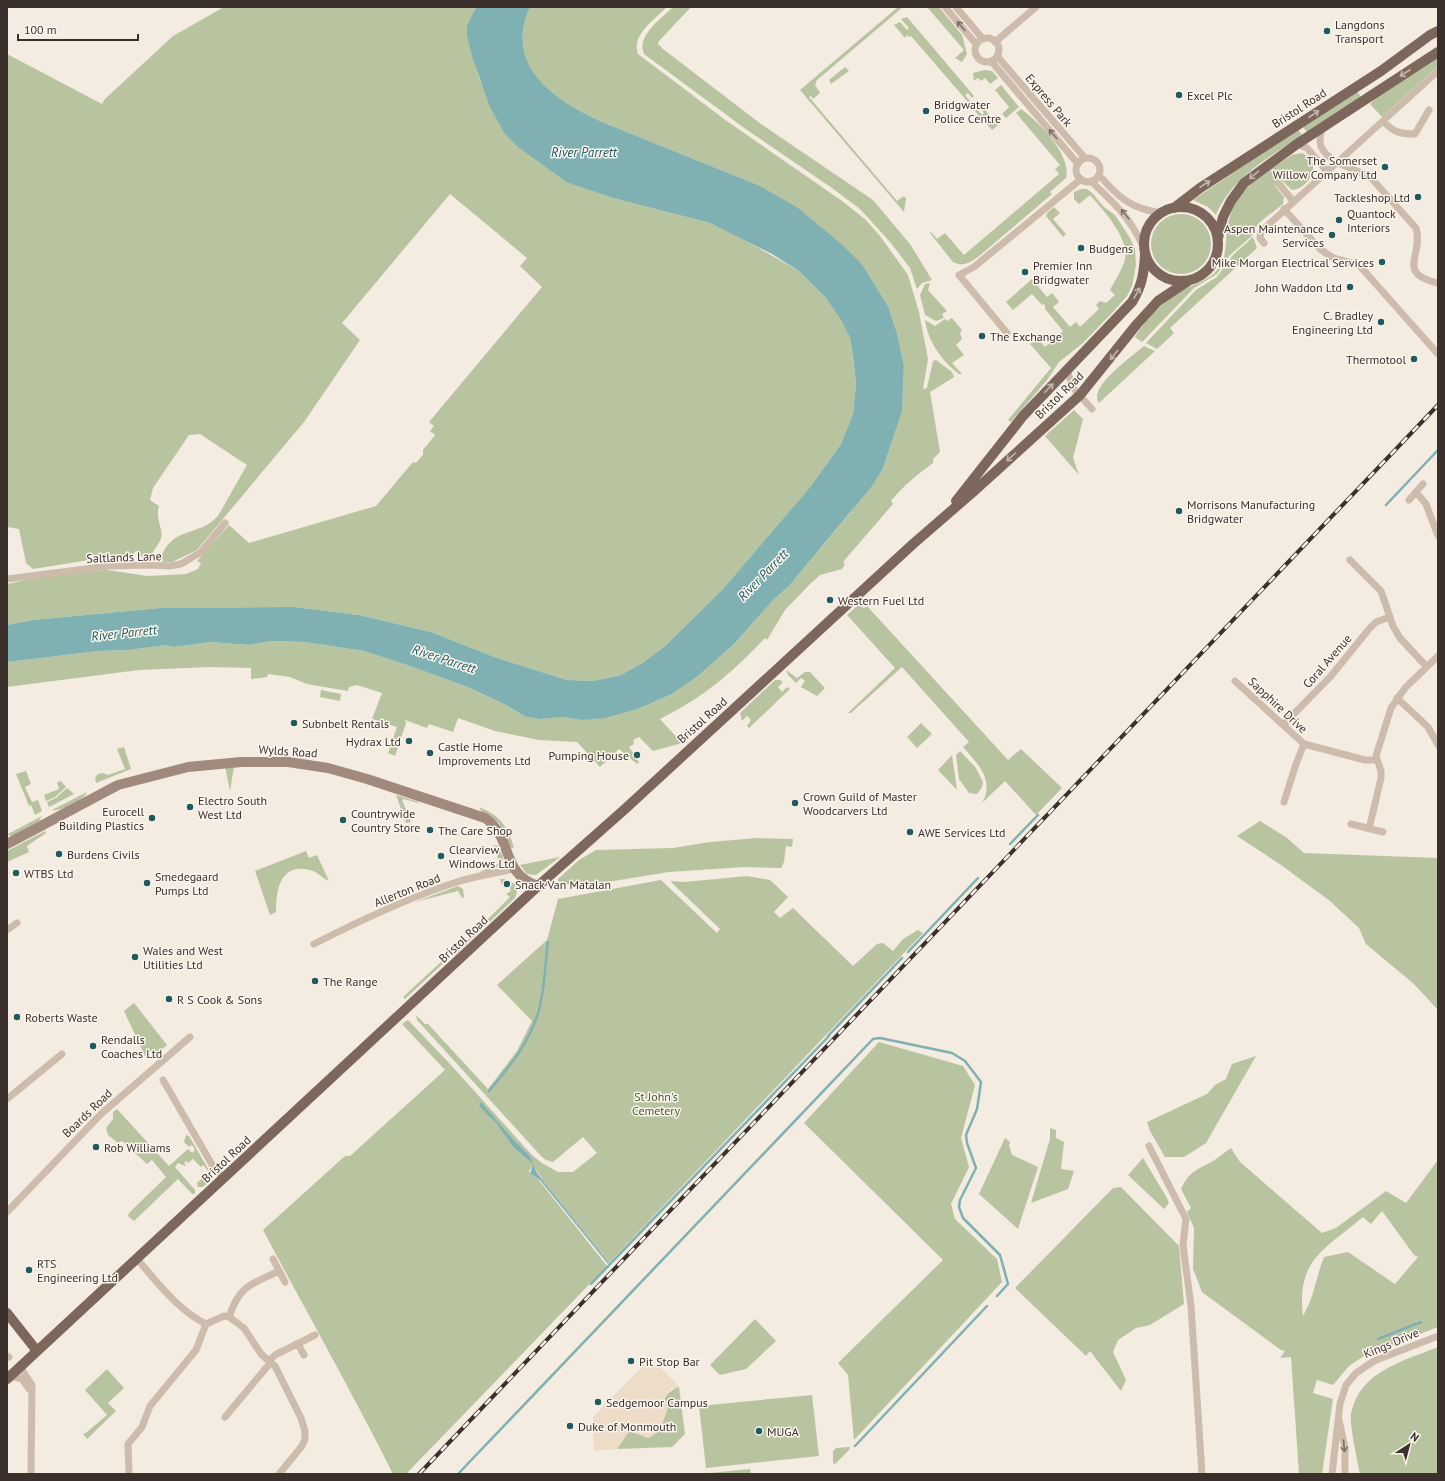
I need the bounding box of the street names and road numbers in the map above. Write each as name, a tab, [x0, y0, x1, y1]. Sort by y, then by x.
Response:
street label: Express Park	[1022, 70, 1076, 130]
street label: Bristol Road	[1269, 85, 1329, 131]
street label: Bristol Road	[1032, 368, 1086, 422]
street label: Saltlands Lane	[86, 548, 162, 566]
street label: Coral Avenue	[1299, 631, 1355, 691]
street label: Sapphire Drive	[1245, 674, 1311, 736]
street label: Bristol Road	[674, 694, 730, 746]
street label: Wylds Road	[258, 741, 318, 761]
street label: Allerton Road	[372, 870, 442, 910]
street label: Bristol Road	[435, 912, 491, 966]
street label: Boards Road	[59, 1086, 115, 1140]
street label: Bristol Road	[198, 1132, 254, 1186]
street label: Kings Drive	[1361, 1325, 1421, 1361]

